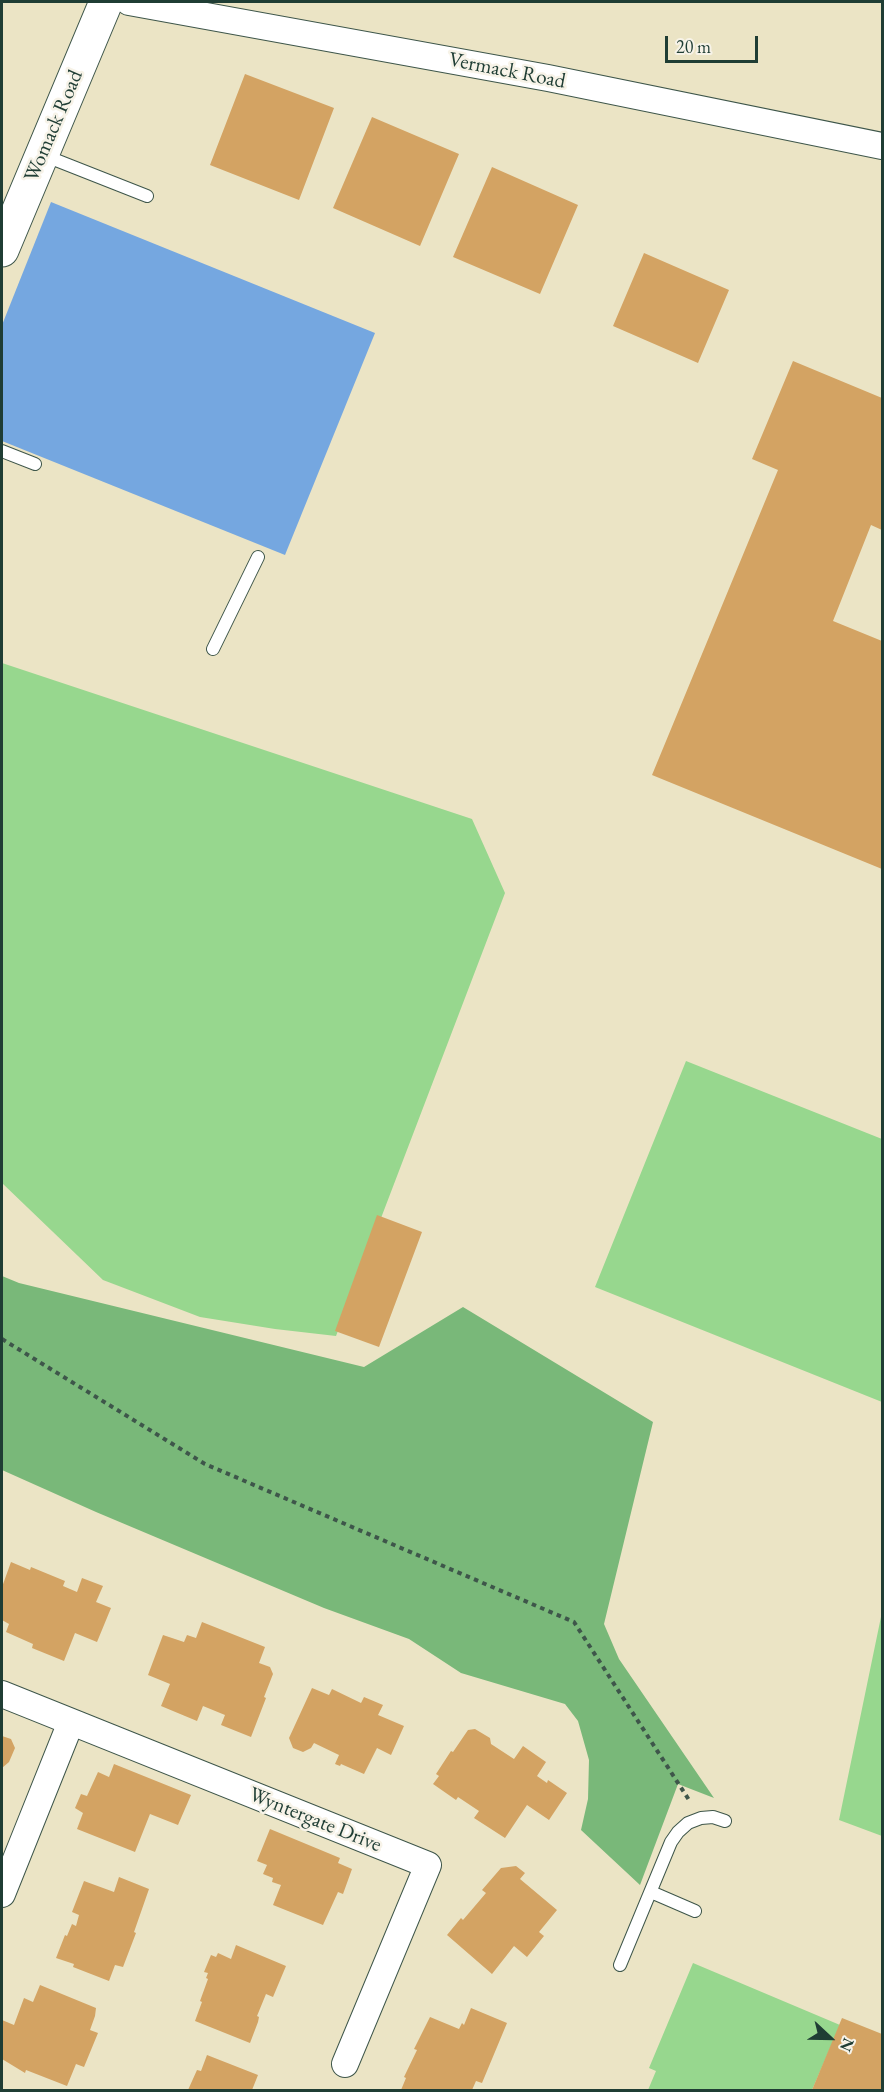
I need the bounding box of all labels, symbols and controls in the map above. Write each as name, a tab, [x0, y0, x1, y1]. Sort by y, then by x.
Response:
scale bar	[668, 24, 761, 62]
text: 20 m	[676, 35, 711, 58]
street label: Vermack Road	[446, 47, 568, 95]
street label: Womack Road	[19, 66, 89, 186]
street label: Wyntergate Drive	[245, 1782, 385, 1858]
north arrow	[800, 2008, 860, 2068]
text: N	[835, 2035, 859, 2055]

